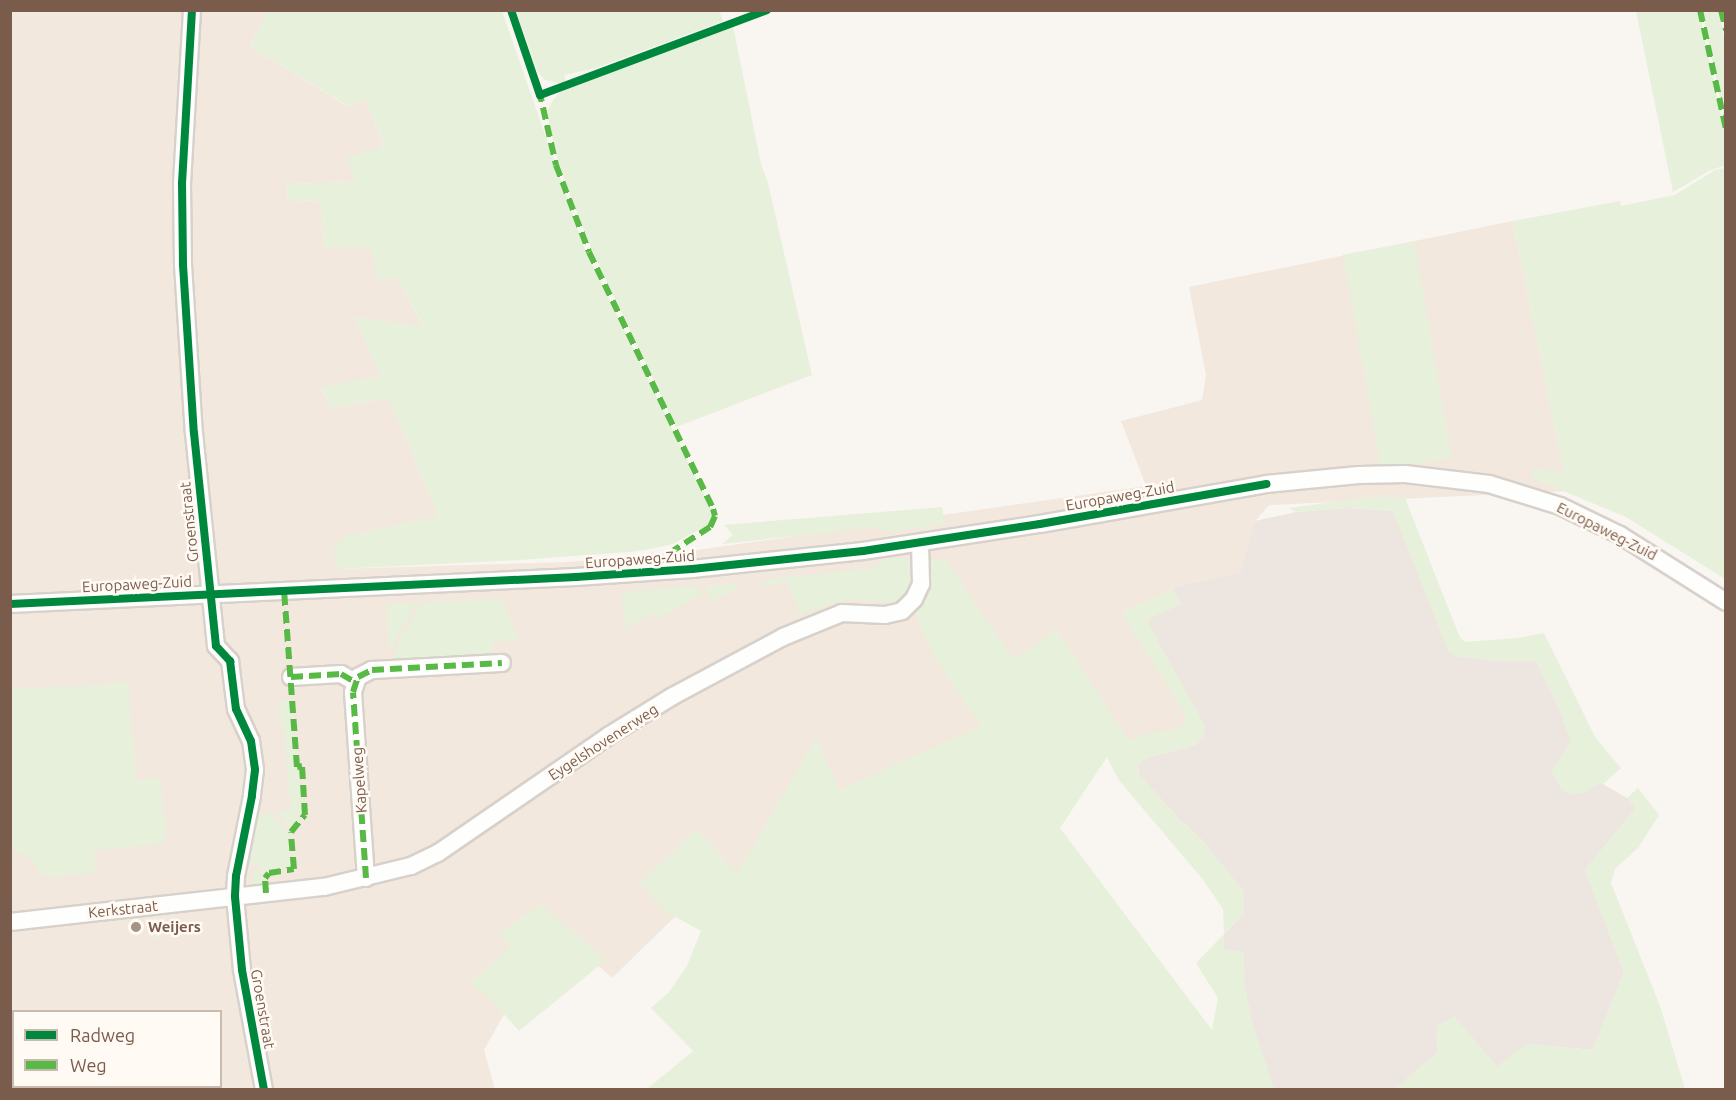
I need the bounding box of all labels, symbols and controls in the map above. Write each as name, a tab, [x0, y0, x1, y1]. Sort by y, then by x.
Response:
street label: Europaweg-Zuid	[1064, 478, 1176, 514]
street label: Groenstraat	[176, 481, 202, 563]
street label: Europaweg-Zuid	[1554, 498, 1660, 564]
street label: Europaweg-Zuid	[585, 546, 695, 572]
street label: Europaweg-Zuid	[82, 572, 192, 596]
street label: Eygelshovenerweg	[545, 700, 661, 784]
street label: Kapelweg	[348, 746, 370, 814]
street label: Kerkstraat	[87, 896, 159, 922]
place label: Weijers	[148, 918, 201, 936]
marker: Weijers	[129, 920, 143, 934]
street label: Groenstraat	[247, 968, 279, 1050]
legend	[12, 1010, 222, 1088]
text: Radweg	[70, 1025, 135, 1045]
text: Weg	[70, 1055, 107, 1075]

